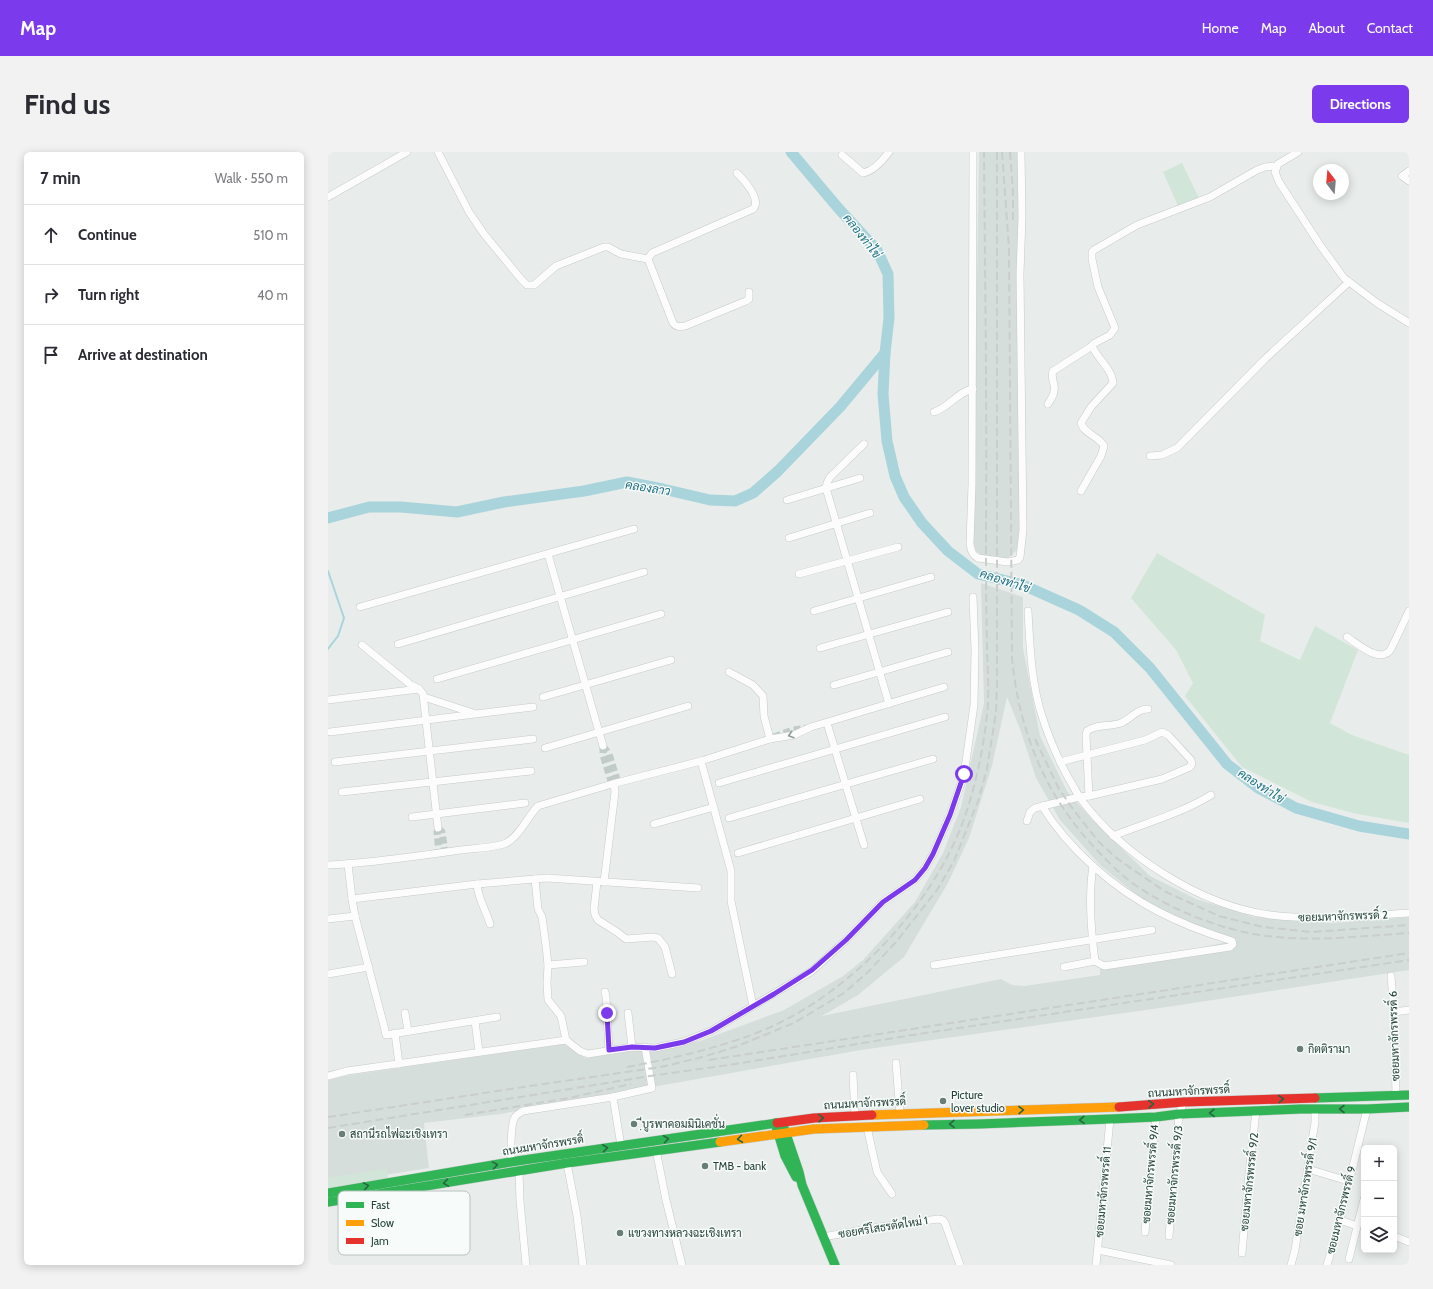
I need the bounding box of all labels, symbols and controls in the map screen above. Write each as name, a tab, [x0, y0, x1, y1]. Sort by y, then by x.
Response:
text: Map	[20, 17, 56, 40]
text: Home	[1202, 19, 1239, 37]
text: Map	[1261, 19, 1286, 37]
text: About	[1308, 19, 1345, 37]
text: Contact	[1367, 19, 1413, 37]
button: Directions	[1312, 85, 1409, 123]
text: Find us	[24, 87, 110, 121]
north arrow	[1313, 164, 1349, 200]
text: 7 min	[40, 168, 81, 188]
text: Walk · 550 m	[215, 170, 288, 186]
water label: คลองท่าไข่	[840, 211, 885, 262]
icon: ahead	[40, 224, 62, 246]
text: Continue	[78, 226, 137, 244]
text: 510 m	[253, 227, 288, 243]
icon: right	[40, 284, 62, 306]
text: Turn right	[78, 286, 139, 304]
text: 40 m	[257, 287, 288, 303]
icon: arrive	[40, 344, 62, 366]
text: Arrive at destination	[78, 346, 208, 364]
water label: คลองลาว	[624, 477, 672, 498]
water label: คลองท่าไข่	[978, 565, 1033, 596]
one-way arrow	[788, 730, 795, 739]
route start	[955, 765, 973, 783]
water label: คลองท่าไข่	[1235, 765, 1288, 807]
street label: ซอยมหาจักรพรรดิ์ 2	[1298, 903, 1388, 925]
street label: ซอยมหาจักรพรรดิ์ 6	[1381, 991, 1403, 1081]
route end	[598, 1004, 616, 1022]
place label: กิตติรามา	[1308, 1042, 1350, 1056]
marker: กิตติรามา	[1295, 1044, 1305, 1054]
street label: ถนนมหาจักรพรรดิ์	[1147, 1077, 1230, 1100]
place label: Picture lover studio	[951, 1088, 1005, 1115]
street label: ถนนมหาจักรพรรดิ์	[823, 1089, 906, 1112]
one-way arrow	[1278, 1095, 1284, 1103]
marker: Picture lover studio	[938, 1096, 948, 1106]
one-way arrow	[1148, 1100, 1154, 1109]
one-way arrow	[1018, 1105, 1024, 1114]
one-way arrow	[1339, 1105, 1345, 1113]
one-way arrow	[1209, 1108, 1215, 1117]
place label: ฺีบูรพาคอมมินิเคชั่น	[636, 1113, 725, 1132]
one-way arrow	[818, 1113, 824, 1122]
one-way arrow	[1079, 1116, 1085, 1124]
marker: ฺีบูรพาคอมมินิเคชั่น	[629, 1119, 639, 1129]
one-way arrow	[949, 1120, 955, 1128]
street label: ซอยมหาจักรพรรดิ์ 9/4	[1134, 1123, 1161, 1224]
street label: ซอยมหาจักรพรรดิ์ 9/3	[1158, 1124, 1185, 1225]
place label: สถานีรถไฟฉะเชิงเทรา	[350, 1126, 448, 1141]
street label: ถนนมหาจักรพรรดิ์	[501, 1127, 585, 1158]
marker: สถานีรถไฟฉะเชิงเทรา	[337, 1129, 347, 1139]
street label: ซอยมหาจักรพรรดิ์ 9/2	[1232, 1131, 1261, 1232]
one-way arrow	[736, 1134, 743, 1143]
one-way arrow	[663, 1135, 669, 1144]
street label: ซอย มหาจักรพรรดิ์ 9/1	[1286, 1136, 1320, 1237]
one-way arrow	[602, 1144, 608, 1153]
map controls	[1361, 1145, 1397, 1253]
button: +	[1361, 1145, 1397, 1181]
street label: ซอยมหาจักรพรรดิ์ 11	[1088, 1146, 1114, 1238]
place label: TMB - bank	[713, 1159, 766, 1173]
one-way arrow	[492, 1161, 498, 1169]
marker: TMB - bank	[700, 1161, 710, 1171]
street label: ซอยมหาจักรพรรดิ์ 9	[1319, 1163, 1359, 1255]
one-way arrow	[443, 1178, 449, 1187]
button: −	[1361, 1181, 1397, 1217]
one-way arrow	[363, 1182, 370, 1191]
legend	[338, 1191, 470, 1255]
text: Fast	[371, 1198, 390, 1212]
street label: ซอยศรีโสธรตัดใหม่ 1	[837, 1212, 929, 1241]
text: Slow	[371, 1216, 394, 1230]
button: layers	[1361, 1217, 1397, 1253]
place label: แขวงทางหลวงฉะเชิงเทรา	[628, 1226, 742, 1240]
marker: แขวงทางหลวงฉะเชิงเทรา	[615, 1228, 625, 1238]
text: Jam	[370, 1234, 389, 1248]

